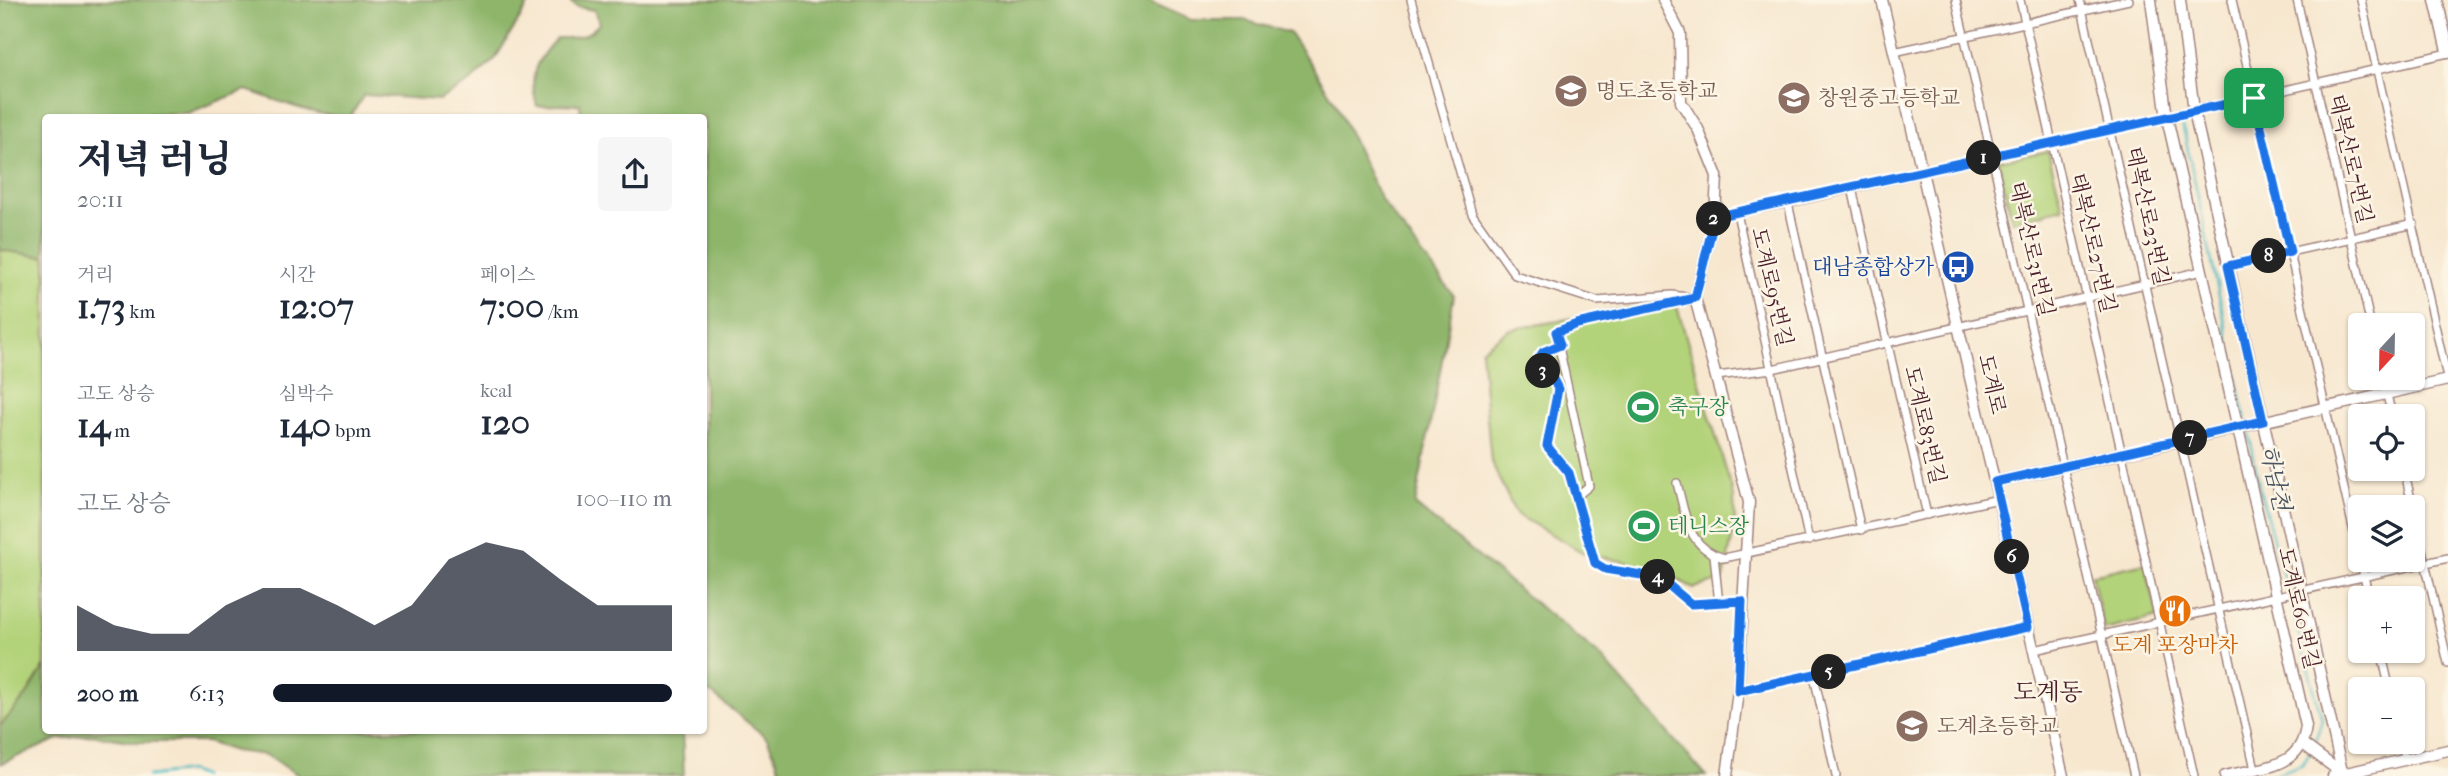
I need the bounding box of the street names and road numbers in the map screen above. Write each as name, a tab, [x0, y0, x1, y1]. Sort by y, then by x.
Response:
street label: 태복산로7번길	[2324, 92, 2378, 226]
street label: 태복산로23번길	[2122, 144, 2174, 288]
street label: 태복산로27번길	[2065, 171, 2121, 315]
street label: 태복산로31번길	[2005, 179, 2059, 319]
street label: 도계로95번길	[1747, 225, 1797, 349]
street label: 도계로	[1973, 352, 2011, 416]
street label: 도계로83번길	[1900, 364, 1950, 486]
street label: 도계로60번길	[2273, 545, 2325, 671]

